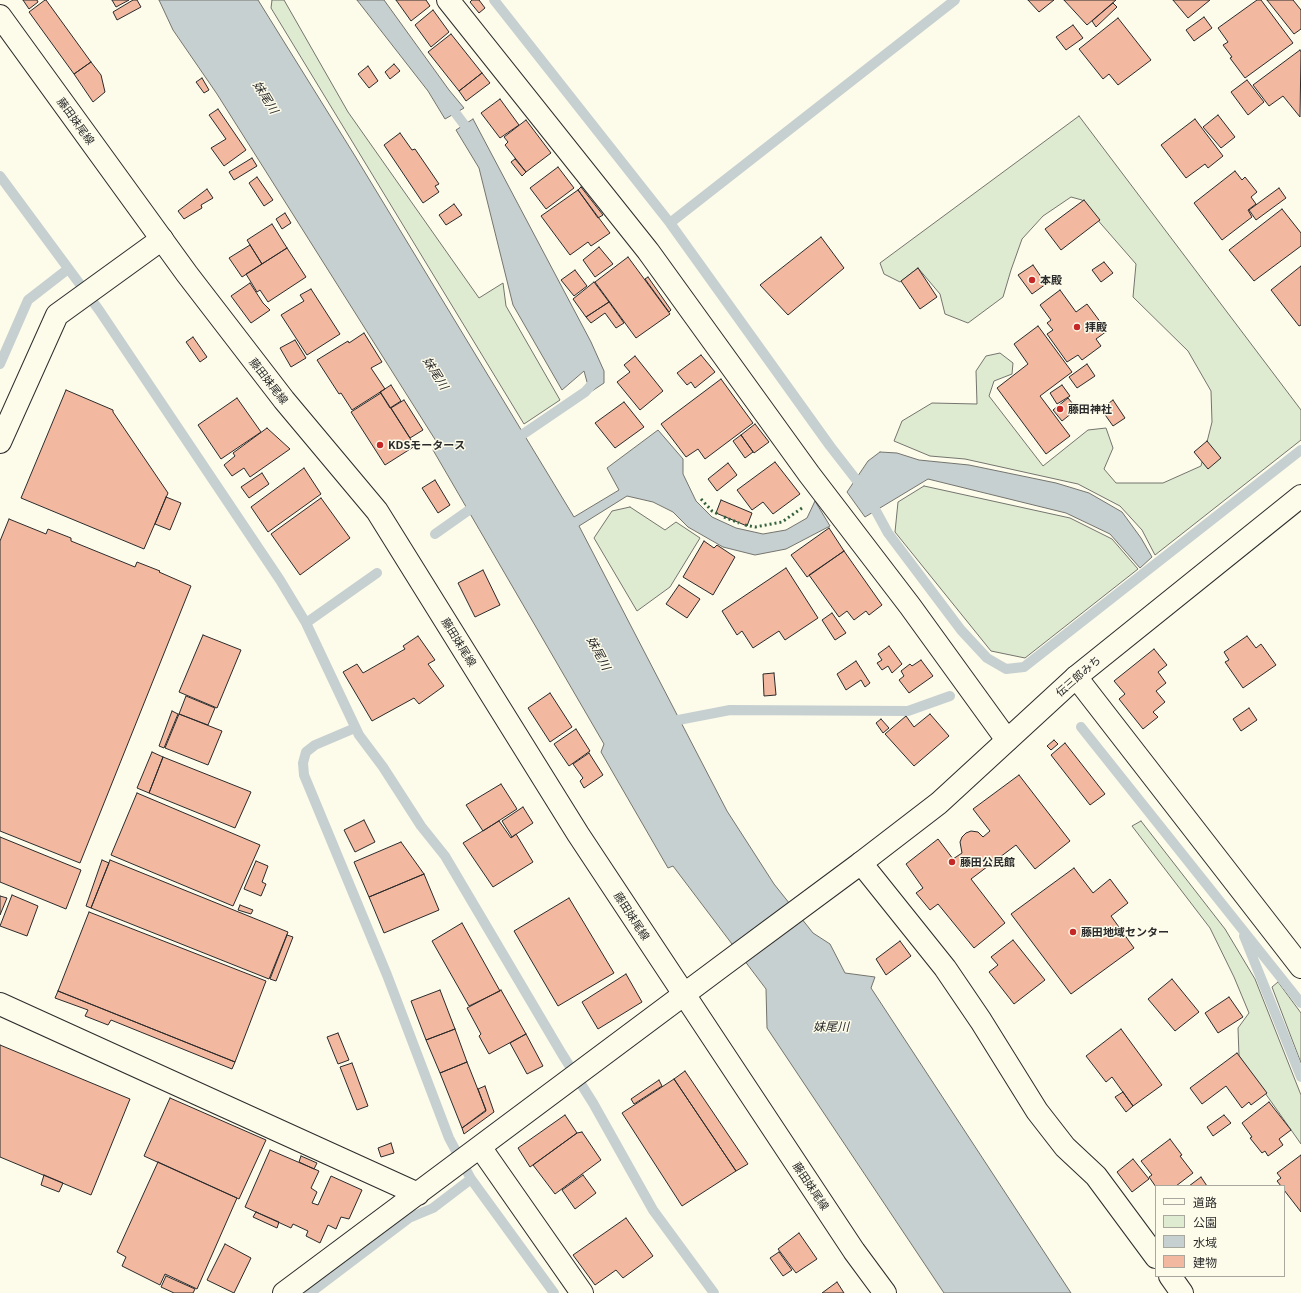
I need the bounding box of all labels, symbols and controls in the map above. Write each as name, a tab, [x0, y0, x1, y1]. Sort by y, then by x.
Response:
water label: 妹尾川	[250, 78, 282, 116]
street label: 藤田妹尾線	[54, 95, 98, 147]
place label: 本殿	[1040, 273, 1062, 287]
marker: 本殿	[1027, 275, 1037, 285]
place label: 拝殿	[1085, 320, 1107, 334]
marker: 拝殿	[1072, 322, 1082, 332]
water label: 妹尾川	[420, 354, 452, 392]
street label: 藤田妹尾線	[247, 355, 291, 407]
place label: 藤田神社	[1068, 402, 1112, 416]
marker: 藤田神社	[1055, 404, 1065, 414]
place label: KDSモータース	[388, 438, 465, 452]
marker: KDSモータース	[375, 440, 385, 450]
street label: 藤田妹尾線	[439, 615, 479, 669]
water label: 妹尾川	[584, 634, 614, 672]
street label: 伝三郎みち	[1053, 653, 1103, 699]
place label: 藤田公民館	[960, 855, 1015, 869]
marker: 藤田公民館	[947, 857, 957, 867]
street label: 藤田妹尾線	[611, 889, 653, 943]
place label: 藤田地域センター	[1081, 925, 1169, 939]
marker: 藤田地域センター	[1068, 927, 1078, 937]
water label: 妹尾川	[813, 1019, 849, 1033]
street label: 藤田妹尾線	[790, 1160, 832, 1212]
legend	[1155, 1185, 1285, 1277]
text: 道路	[1193, 1193, 1217, 1210]
text: 公園	[1193, 1213, 1217, 1230]
text: 水域	[1193, 1233, 1217, 1250]
text: 建物	[1193, 1253, 1217, 1270]

